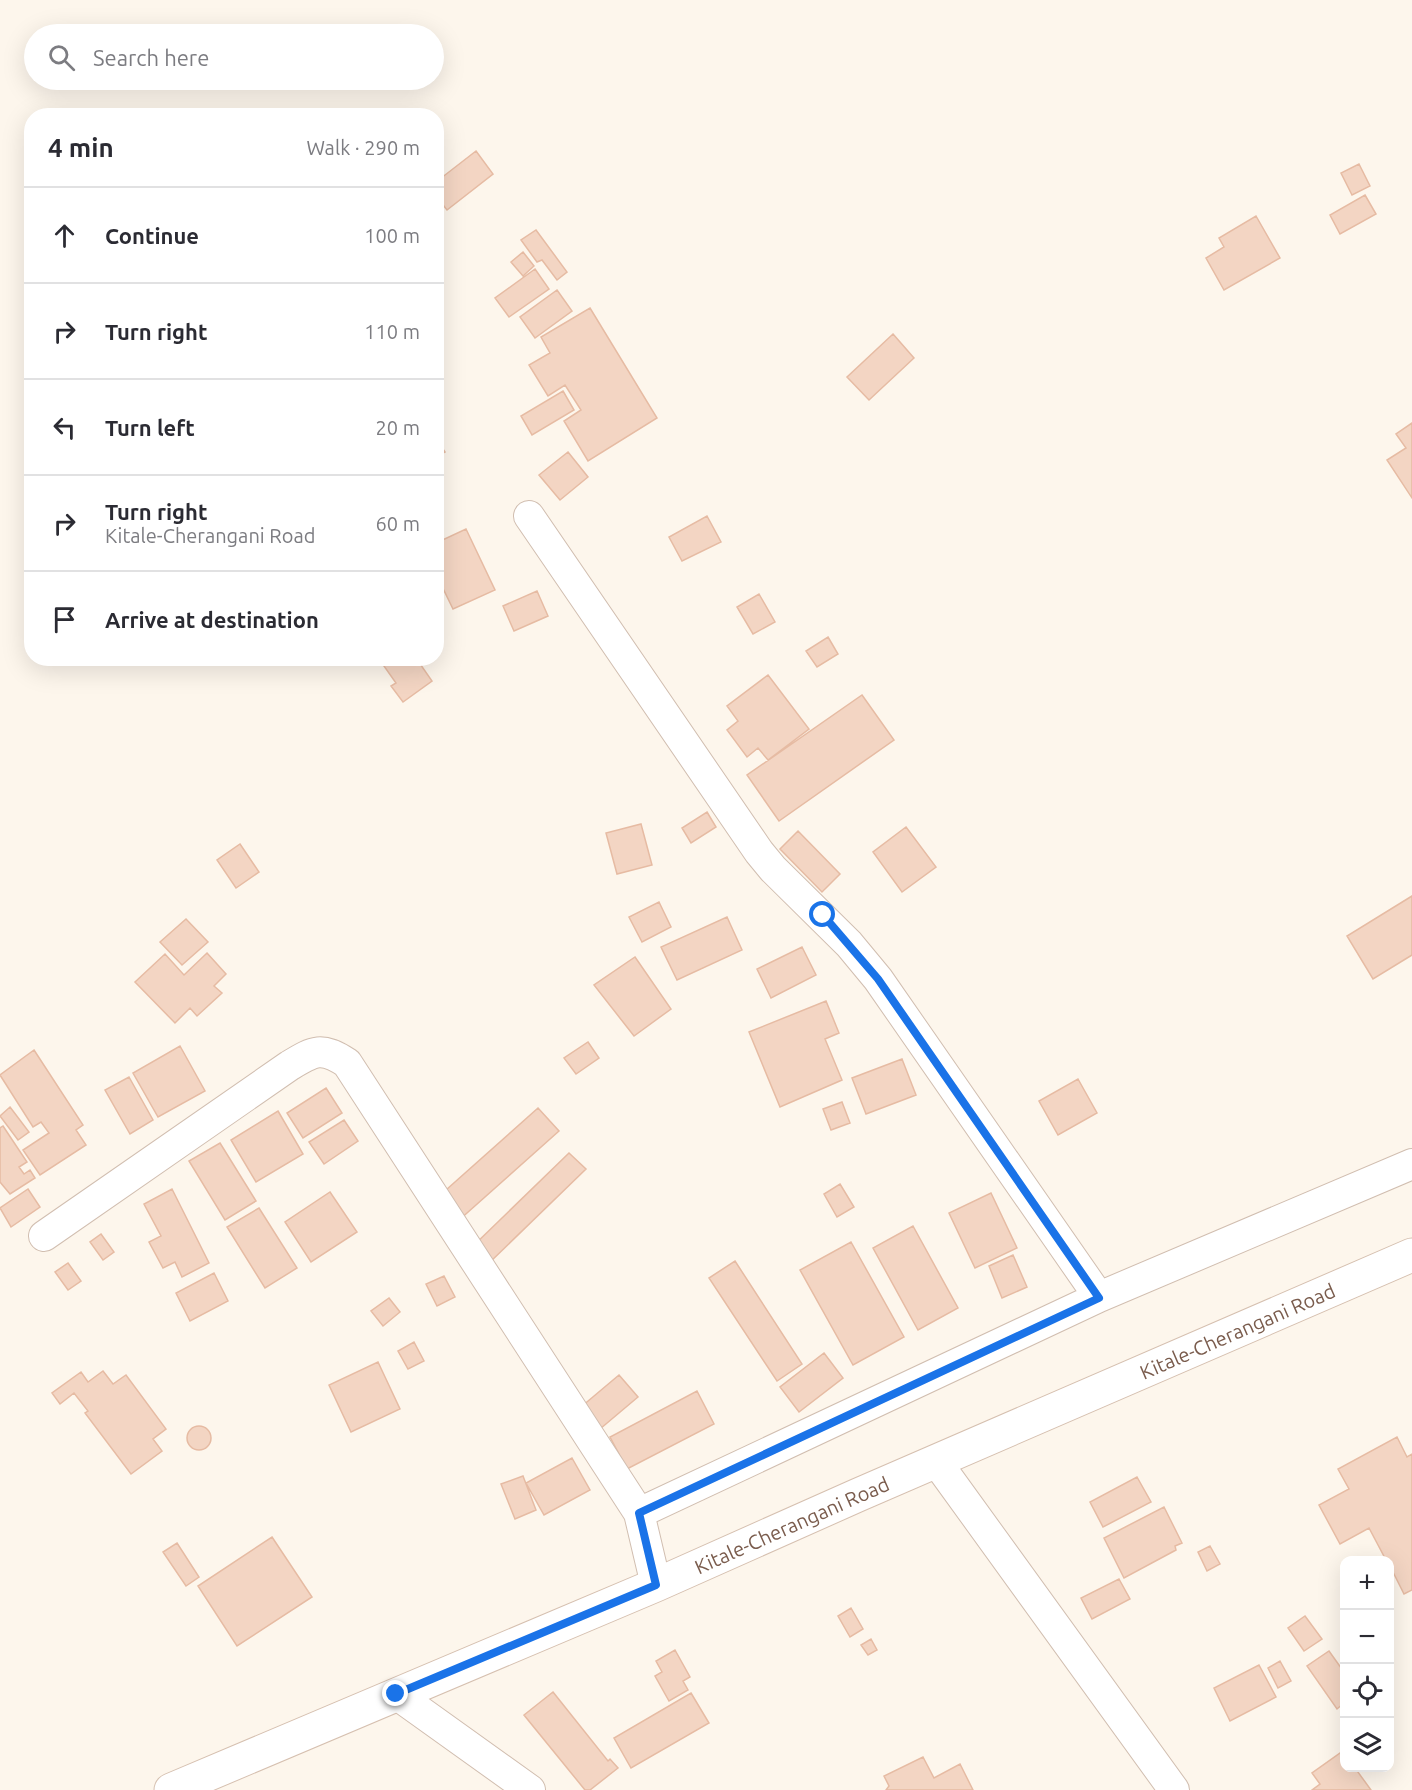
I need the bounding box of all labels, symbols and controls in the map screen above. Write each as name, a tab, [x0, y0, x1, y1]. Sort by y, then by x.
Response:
search box	[24, 24, 444, 90]
icon: search	[45, 41, 78, 74]
text: Search here	[93, 45, 209, 70]
text: 4 min	[48, 133, 114, 162]
text: Walk · 290 m	[307, 136, 420, 159]
icon: ahead	[48, 219, 81, 252]
text: Continue	[105, 223, 199, 248]
text: 100 m	[364, 224, 420, 247]
icon: right	[48, 315, 81, 348]
text: Turn right	[105, 319, 207, 344]
text: 110 m	[364, 320, 420, 343]
icon: left	[48, 411, 81, 444]
text: Turn left	[105, 415, 195, 440]
text: 20 m	[376, 416, 420, 439]
text: Turn right	[105, 499, 207, 524]
icon: right	[48, 507, 81, 540]
text: 60 m	[376, 512, 420, 535]
text: Kitale-Cherangani Road	[105, 524, 315, 547]
icon: arrive	[48, 603, 81, 636]
text: Arrive at destination	[105, 607, 319, 632]
route start	[809, 901, 835, 927]
street label: Kitale-Cherangani Road	[1136, 1278, 1338, 1383]
street label: Kitale-Cherangani Road	[691, 1472, 892, 1578]
map controls	[1340, 1556, 1394, 1772]
button: +	[1340, 1556, 1394, 1610]
button: −	[1340, 1610, 1394, 1664]
button: locate	[1340, 1664, 1394, 1718]
route end	[382, 1680, 408, 1706]
button: layers	[1340, 1718, 1394, 1772]

